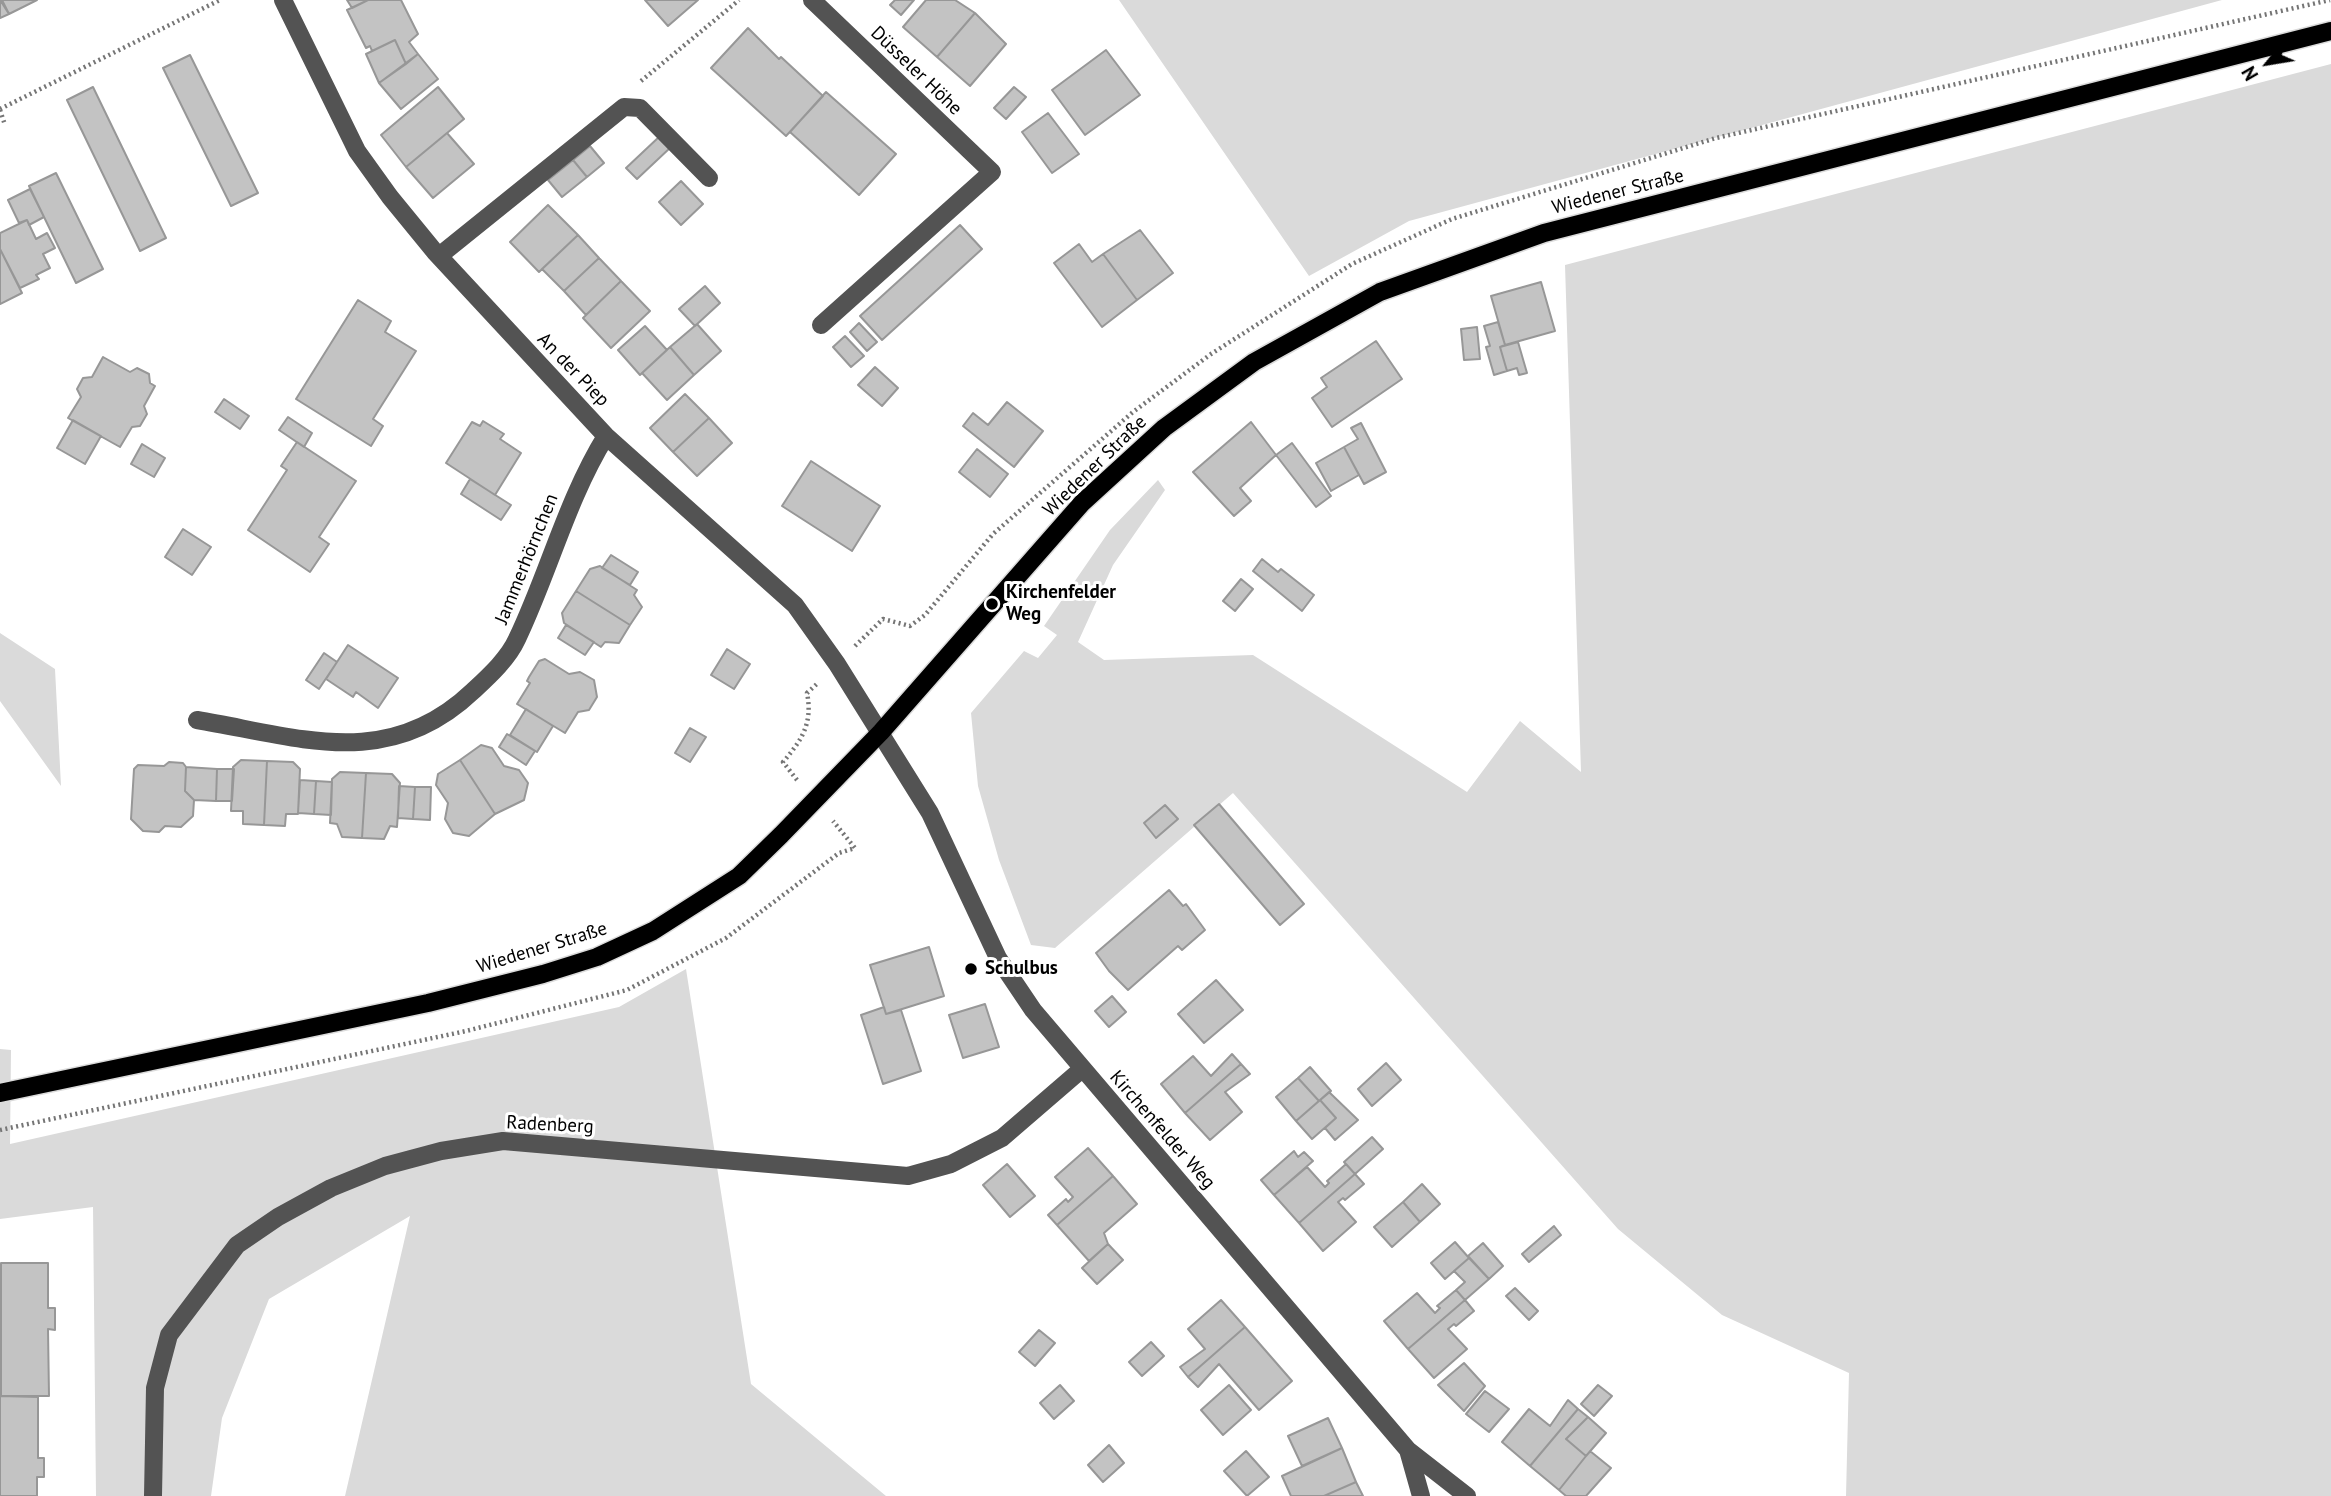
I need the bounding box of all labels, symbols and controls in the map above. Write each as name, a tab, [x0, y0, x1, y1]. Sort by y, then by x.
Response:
street label: Düsseler Höhe	[866, 22, 966, 120]
north arrow	[2233, 28, 2303, 98]
text: N	[2236, 62, 2263, 85]
street label: Wiedener Straße	[1550, 165, 1686, 219]
street label: An der Piep	[532, 328, 614, 412]
street label: Wiedener Straße	[1038, 411, 1152, 521]
street label: Jammerhörnchen	[491, 491, 563, 627]
place label: Kirchenfelder Weg	[1006, 582, 1116, 626]
marker: Kirchenfelder Weg	[984, 596, 1000, 612]
street label: Wiedener Straße	[474, 917, 610, 979]
place label: Schulbus	[985, 958, 1058, 980]
marker: Schulbus	[963, 961, 979, 977]
street label: Kirchenfelder Weg	[1104, 1066, 1220, 1194]
street label: Radenberg	[506, 1111, 594, 1139]

